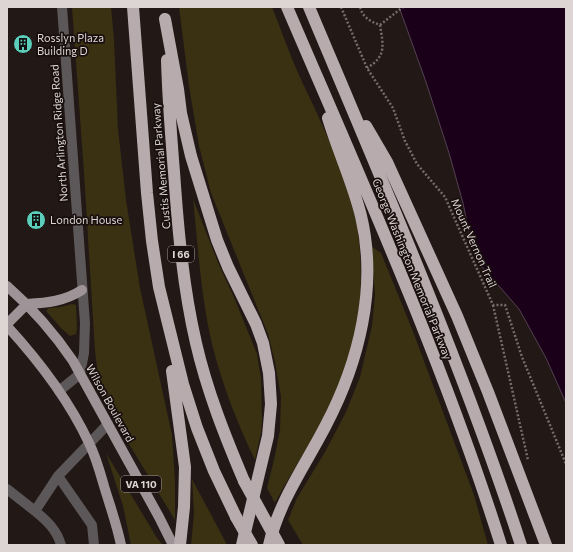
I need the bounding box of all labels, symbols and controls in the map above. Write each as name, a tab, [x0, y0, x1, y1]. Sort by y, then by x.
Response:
place label: Rosslyn Plaza Building D	[37, 31, 104, 57]
building icon: Rosslyn Plaza Building D	[12, 33, 34, 55]
street label: North Arlington Ridge Road	[47, 64, 70, 202]
street label: Custis Memorial Parkway	[148, 102, 172, 230]
street label: George Washington Memorial Parkway	[370, 176, 455, 362]
street label: Mount Vernon Trail	[449, 196, 500, 289]
building icon: London House	[25, 209, 47, 231]
place label: London House	[50, 213, 122, 226]
road number: I 66	[168, 246, 194, 262]
street label: Wilson Boulevard	[84, 362, 137, 444]
road number: VA 110	[121, 476, 161, 492]

